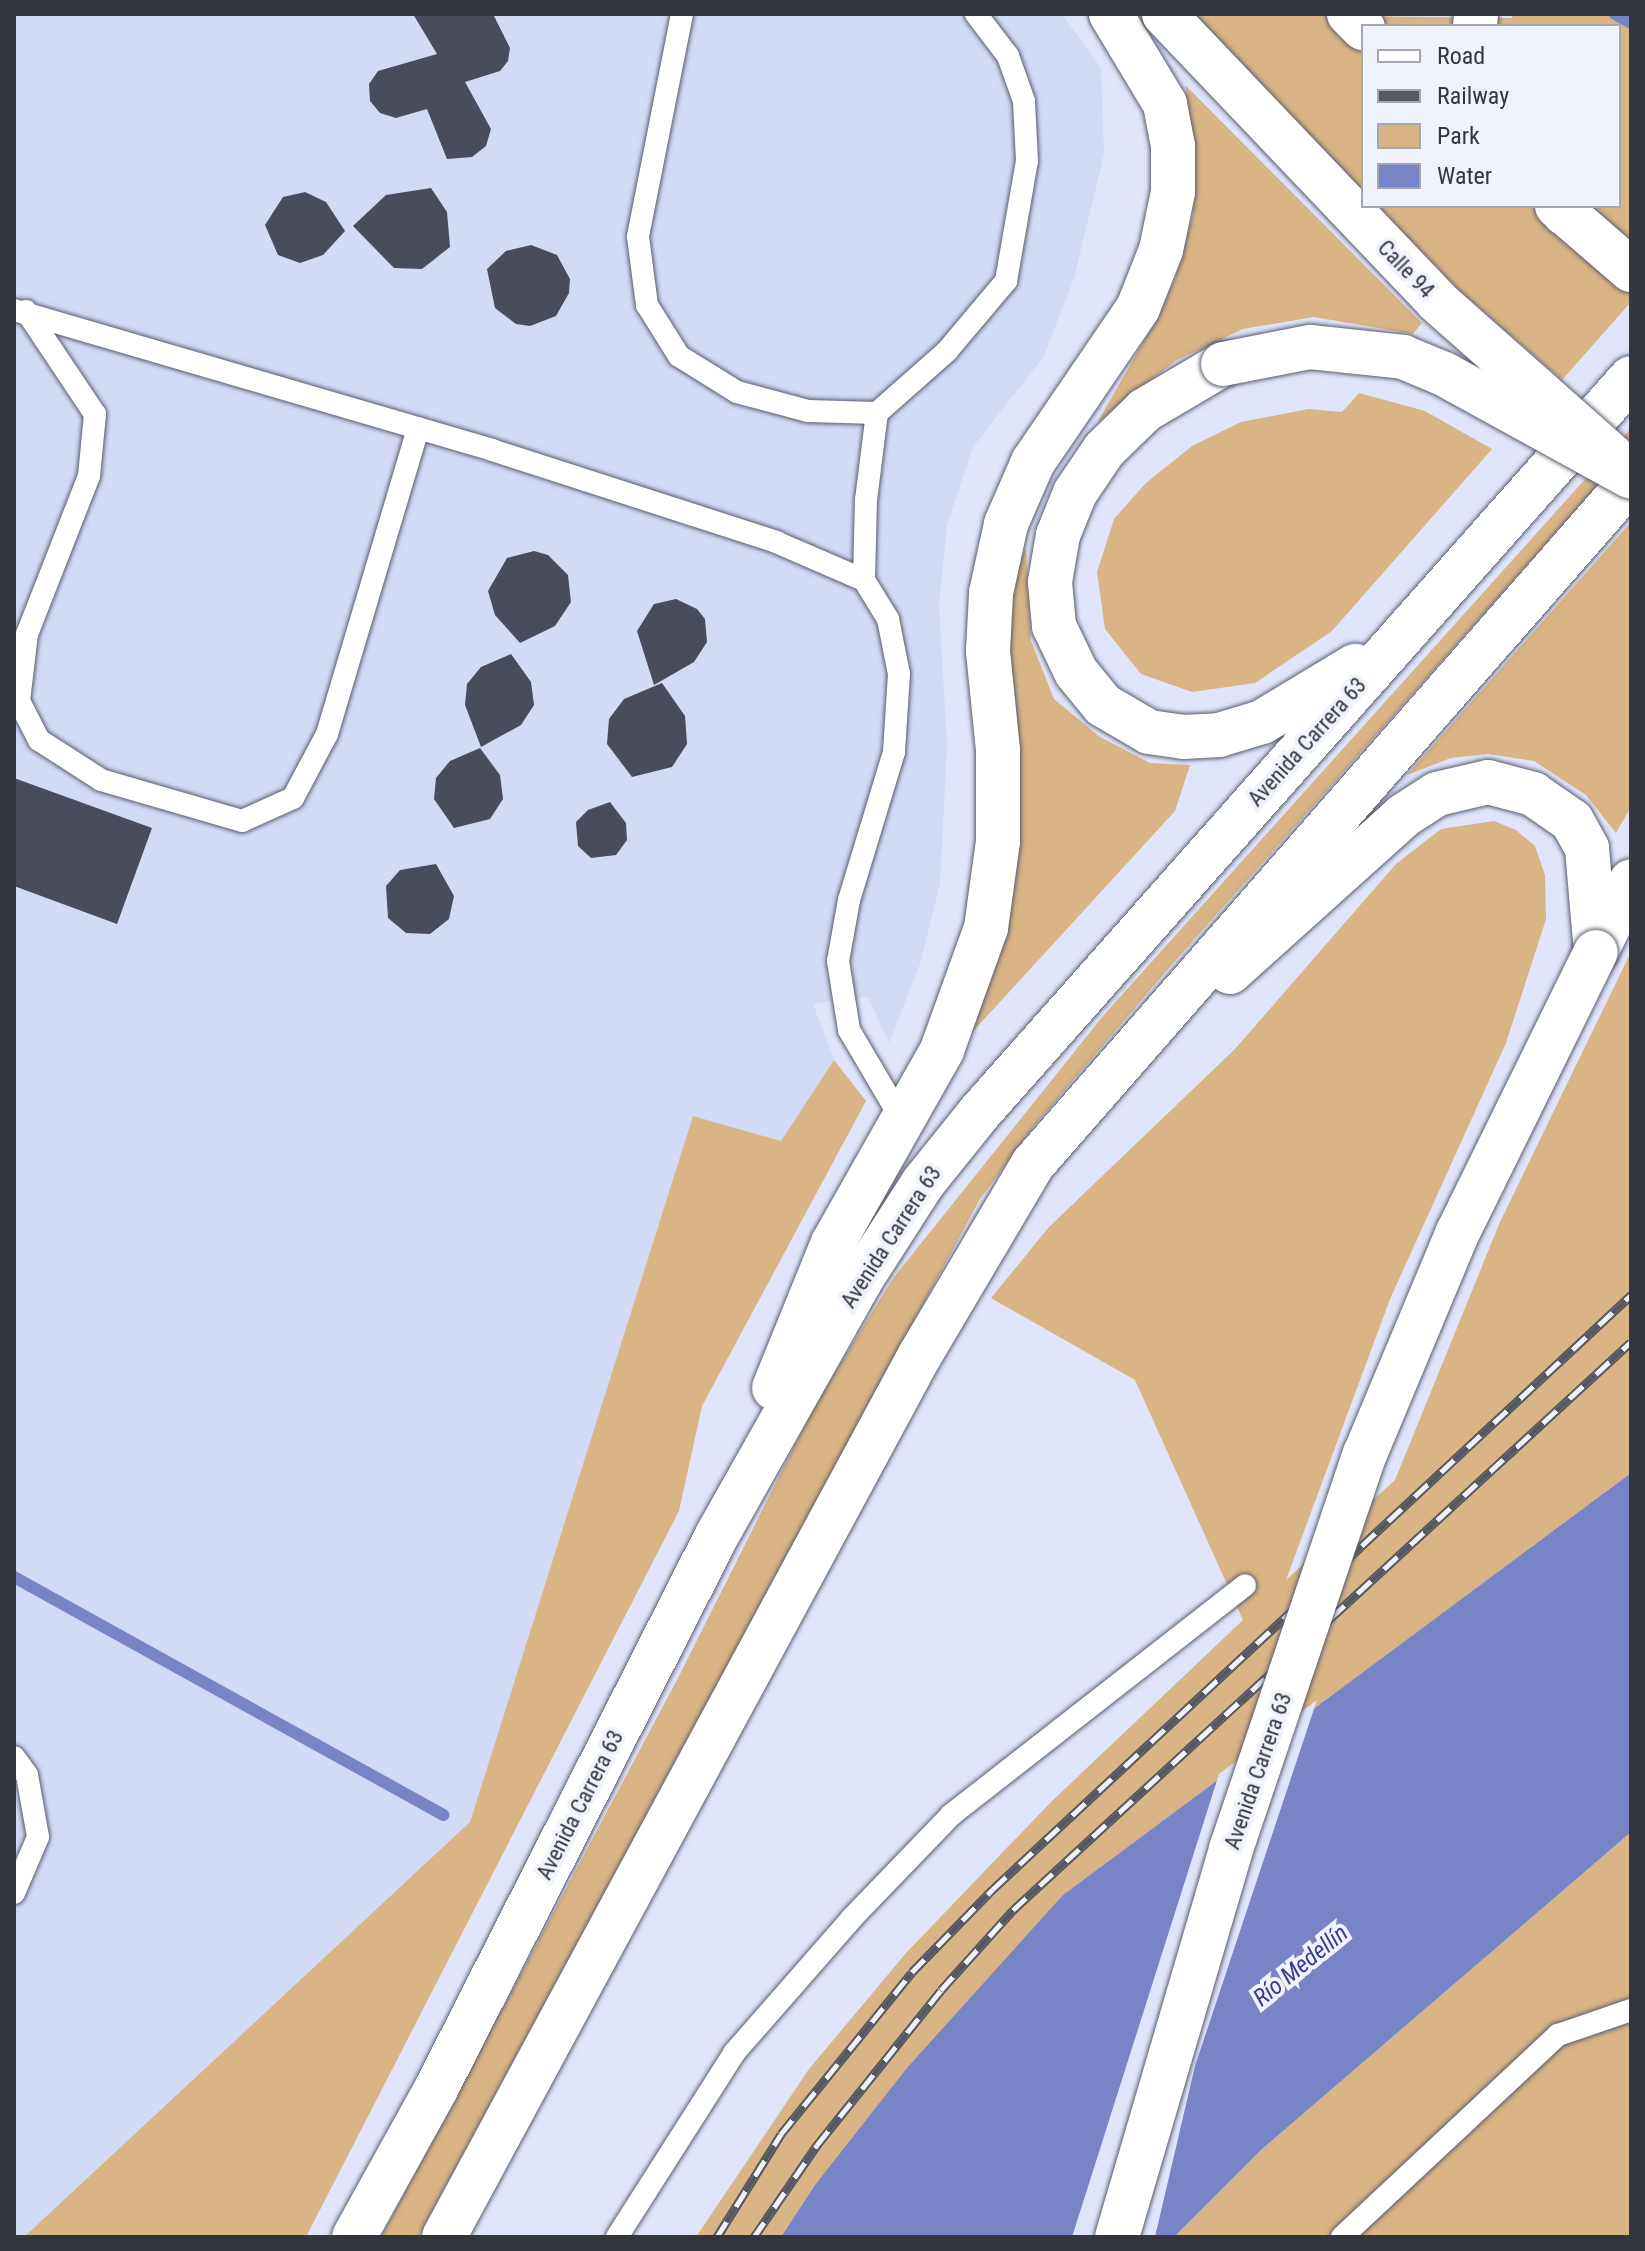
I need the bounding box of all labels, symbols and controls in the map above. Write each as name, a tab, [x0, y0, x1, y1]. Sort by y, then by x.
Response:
legend	[1361, 24, 1621, 208]
text: Road	[1437, 42, 1485, 70]
text: Railway	[1437, 82, 1509, 110]
text: Park	[1437, 122, 1480, 150]
text: Water	[1437, 162, 1492, 190]
street label: Calle 94	[1372, 235, 1440, 303]
street label: Avenida Carrera 63	[1242, 672, 1372, 812]
street label: Avenida Carrera 63	[835, 1161, 947, 1313]
street label: Avenida Carrera 63	[1219, 1689, 1297, 1853]
street label: Avenida Carrera 63	[531, 1726, 629, 1884]
water label: Río Medellín	[1248, 1919, 1354, 2013]

